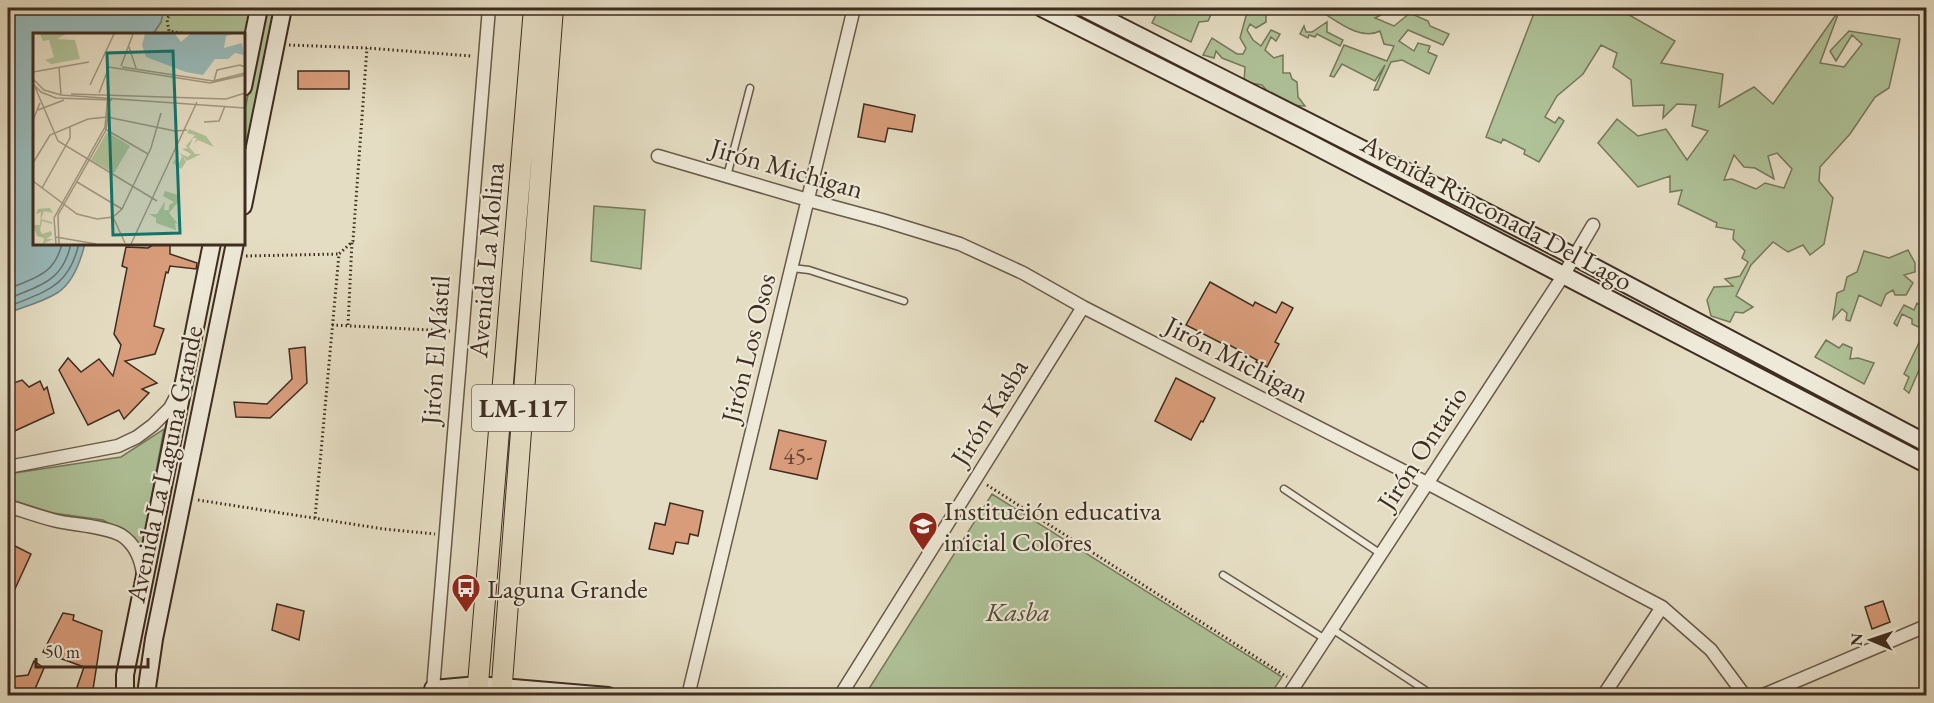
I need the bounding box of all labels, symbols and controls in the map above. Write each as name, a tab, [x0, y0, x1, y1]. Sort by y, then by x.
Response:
inset map	[33, 33, 244, 244]
street label: Avenida Rinconada Del Lago	[1354, 125, 1639, 298]
street label: Jirón Michigan	[705, 129, 867, 206]
street label: Avenida La Molina	[460, 161, 512, 360]
street label: Jirón Los Osos	[712, 270, 783, 428]
street label: Jirón El Mástil	[412, 274, 458, 428]
street label: Jirón Michigan	[1157, 307, 1315, 410]
street label: Avenida La Laguna Grande	[117, 322, 210, 607]
street label: Jirón Kasba	[941, 352, 1036, 474]
street label: Jirón Ontario	[1368, 379, 1475, 518]
road number: LM-117	[472, 385, 574, 431]
house number: 45-	[783, 440, 813, 471]
place label: Institución educativa inicial Colores	[944, 493, 1162, 559]
school or university icon: Institución educativa inicial Colores	[907, 510, 939, 552]
place label: Laguna Grande	[487, 571, 648, 606]
bus stop icon: Laguna Grande	[450, 572, 482, 614]
park label: Kasba	[985, 594, 1050, 629]
north arrow	[1841, 610, 1901, 670]
scale bar	[36, 631, 148, 669]
text: N	[1846, 633, 1867, 646]
text: 50 m	[45, 640, 80, 663]

